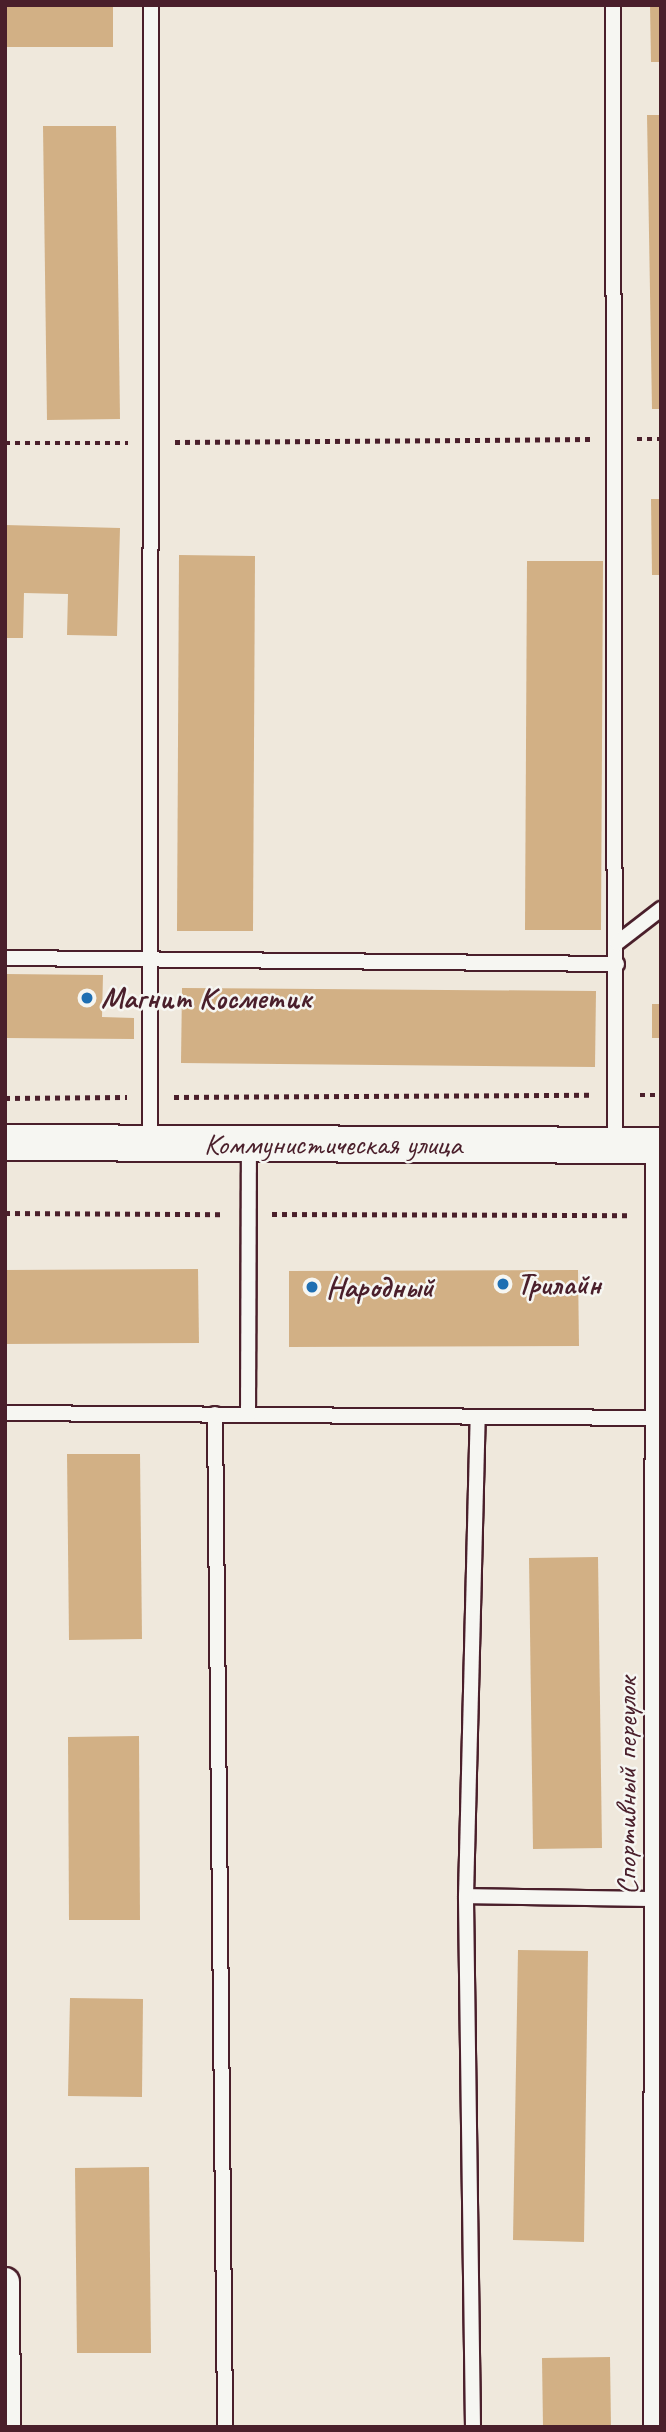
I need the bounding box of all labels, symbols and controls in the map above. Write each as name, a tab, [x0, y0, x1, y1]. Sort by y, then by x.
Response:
place label: Магнит Косметик	[101, 980, 306, 1016]
marker: Магнит Косметик	[79, 990, 95, 1006]
street label: Коммунистическая улица	[203, 1126, 463, 1162]
place label: Трилайн	[517, 1266, 601, 1302]
place label: Народный	[326, 1269, 434, 1305]
marker: Трилайн	[495, 1276, 511, 1292]
marker: Народный	[304, 1279, 320, 1295]
street label: Спортивный переулок	[608, 1677, 644, 1895]

